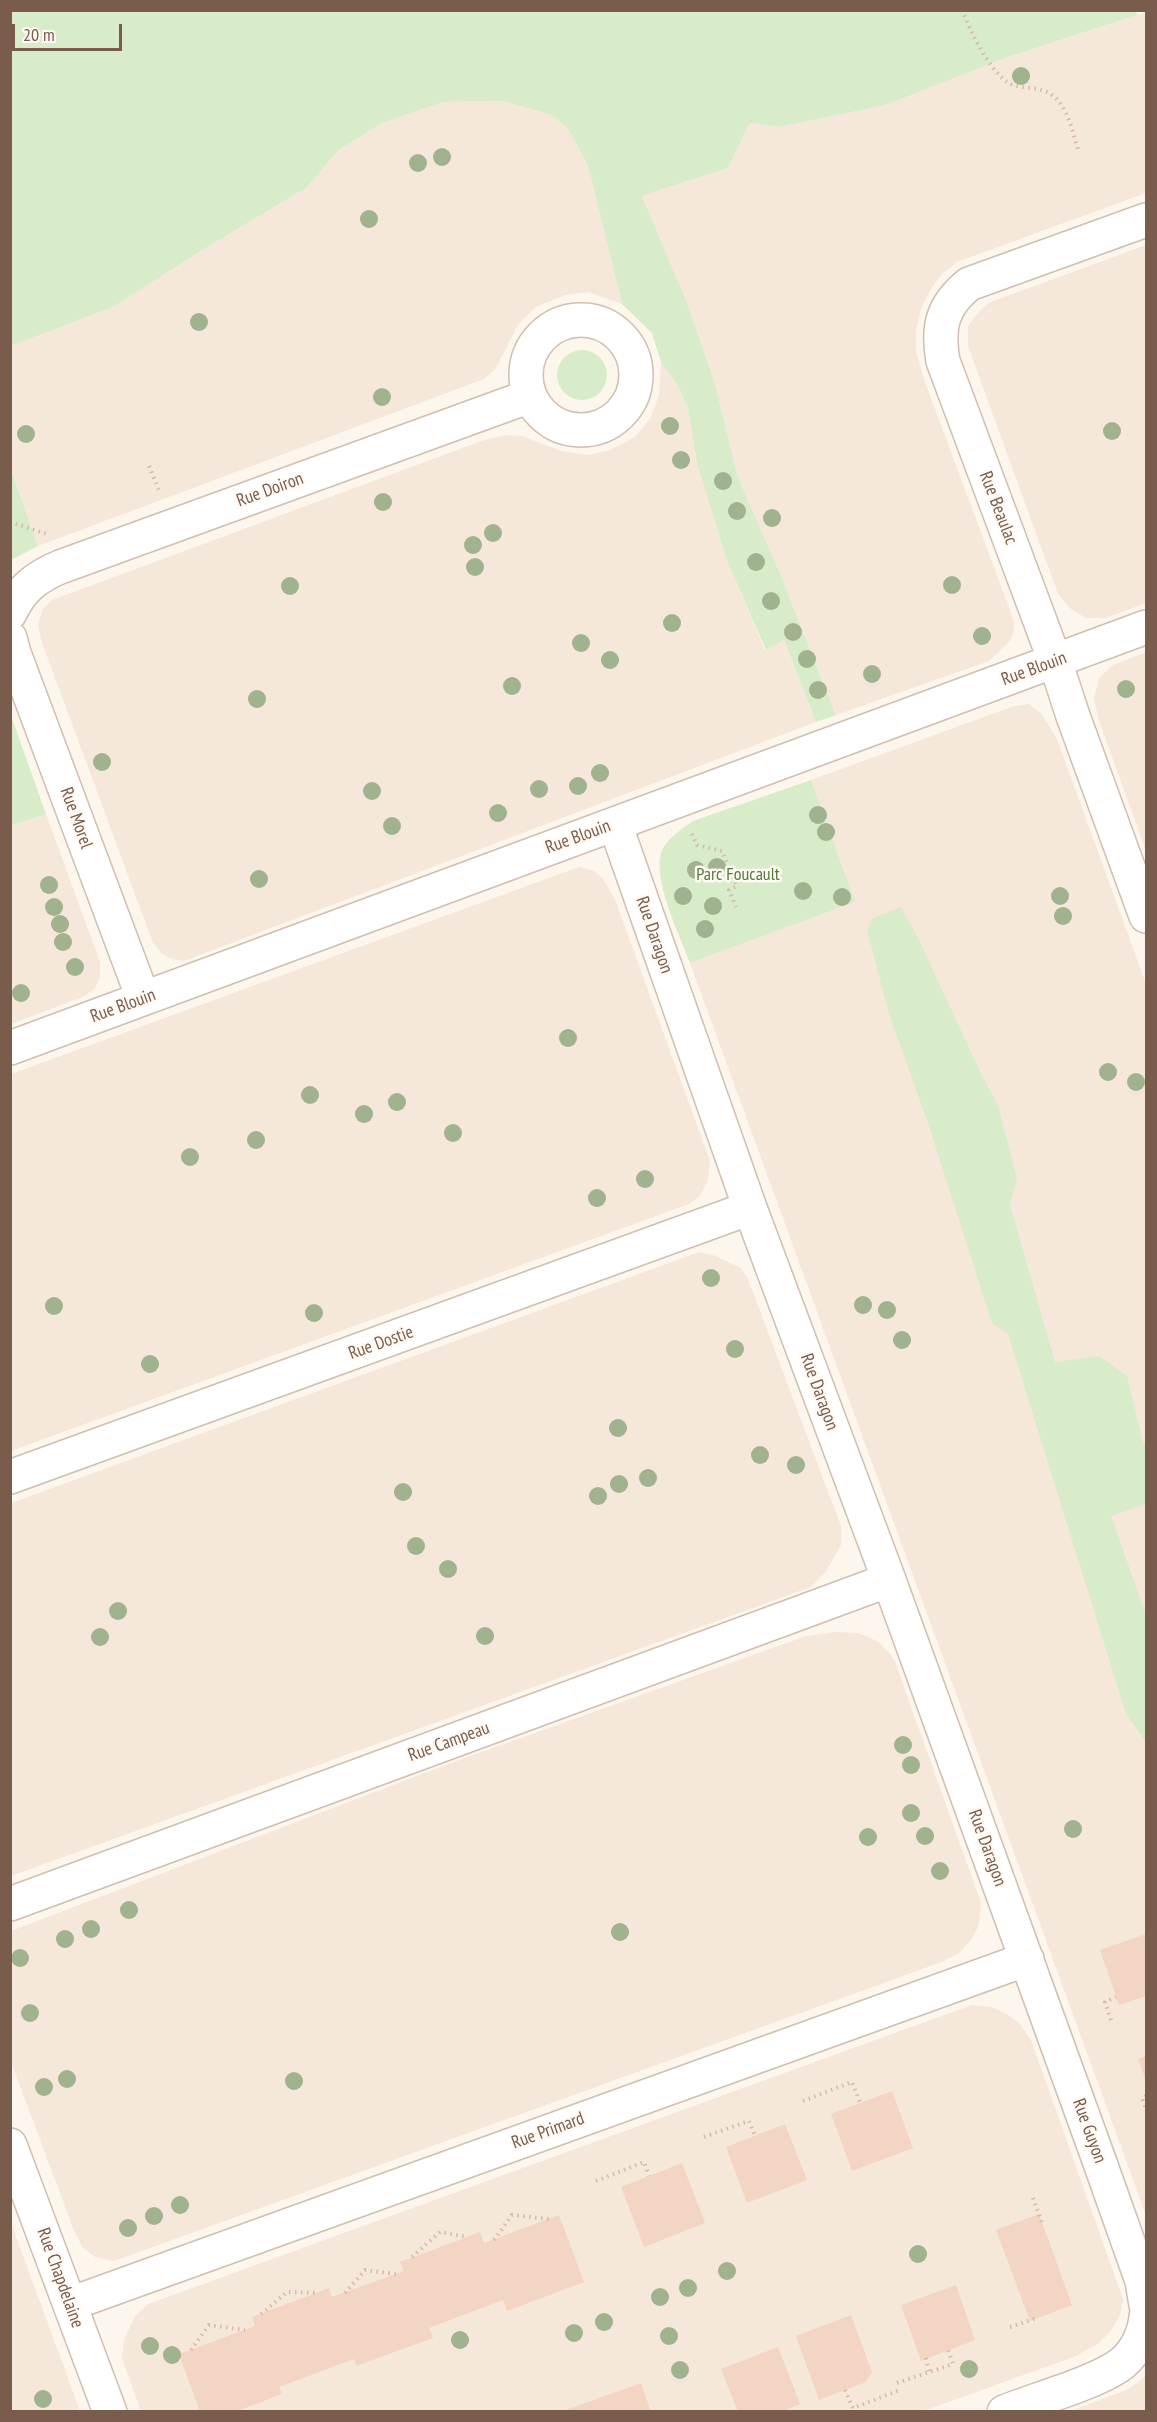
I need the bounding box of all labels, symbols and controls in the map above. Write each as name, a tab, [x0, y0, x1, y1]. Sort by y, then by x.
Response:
scale bar	[15, 12, 124, 50]
text: 20 m	[23, 23, 55, 46]
street label: Rue Doiron	[234, 468, 306, 512]
street label: Rue Beaulac	[974, 468, 1022, 548]
street label: Rue Blouin	[998, 647, 1070, 691]
street label: Rue Morel	[55, 784, 97, 852]
street label: Rue Blouin	[542, 815, 614, 859]
park label: Parc Foucault	[696, 864, 780, 886]
street label: Rue Daragon	[631, 894, 677, 976]
street label: Rue Blouin	[87, 984, 159, 1028]
street label: Rue Dostie	[346, 1321, 416, 1365]
street label: Rue Daragon	[795, 1351, 843, 1433]
street label: Rue Campeau	[405, 1717, 493, 1767]
street label: Rue Daragon	[963, 1807, 1011, 1889]
street label: Rue Guyon	[1067, 2096, 1111, 2166]
street label: Rue Primard	[509, 2108, 587, 2154]
street label: Rue Chapdelaine	[32, 2225, 88, 2331]

